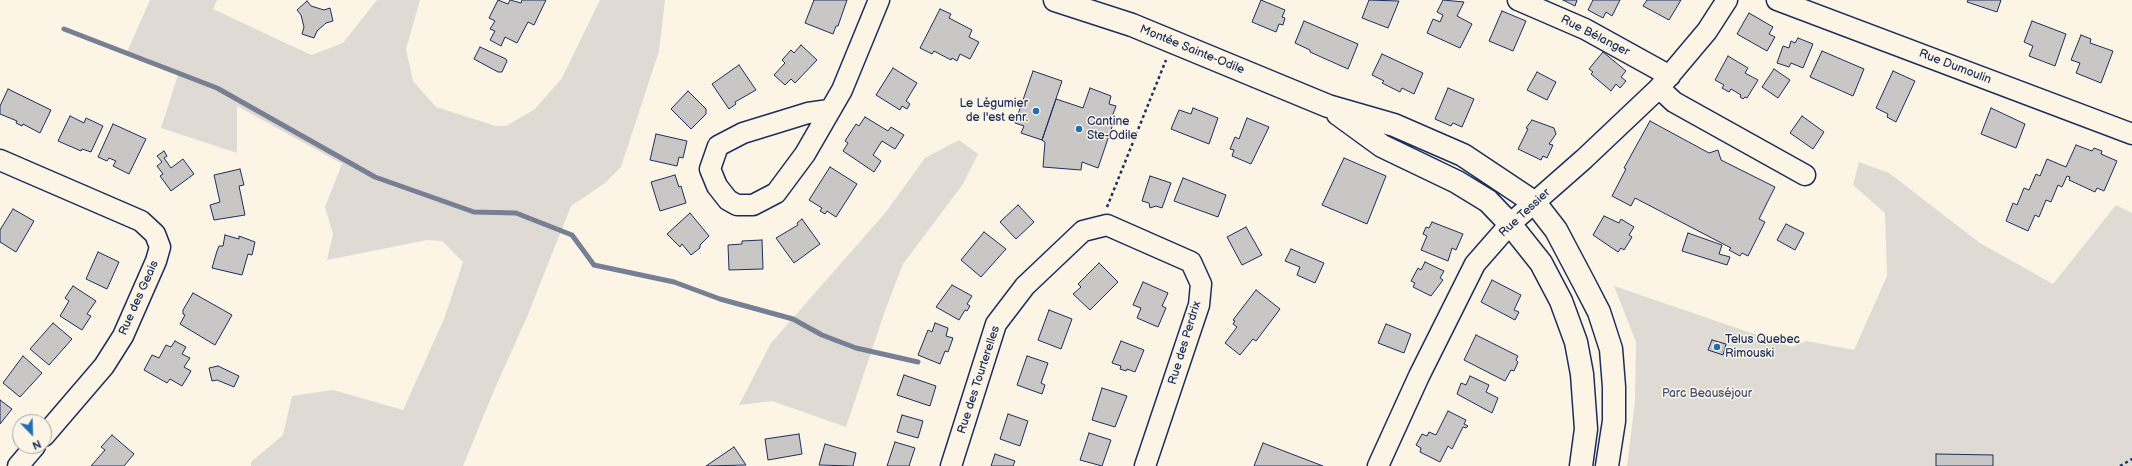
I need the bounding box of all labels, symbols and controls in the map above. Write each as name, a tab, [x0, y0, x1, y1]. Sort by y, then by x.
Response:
street label: Rue Bélanger	[1558, 12, 1632, 60]
street label: Montée Sainte-Odile	[1138, 22, 1246, 78]
street label: Rue Dumoulin	[1917, 47, 1993, 87]
place label: Le Légumier de l'est enr.	[960, 97, 1028, 125]
marker: Le Légumier de l'est enr.	[1031, 106, 1041, 116]
place label: Cantine Ste-Odile	[1087, 115, 1137, 143]
marker: Cantine Ste-Odile	[1074, 124, 1084, 134]
street label: Rue Tessier	[1496, 186, 1554, 240]
street label: Rue des Geais	[116, 258, 162, 338]
street label: Rue des Perdrix	[1165, 299, 1205, 387]
street label: Rue des Tourterelles	[955, 324, 1003, 436]
place label: Telus Quebec Rimouski	[1725, 333, 1800, 361]
marker: Telus Quebec Rimouski	[1712, 342, 1722, 352]
park label: Parc Beauséjour	[1662, 387, 1752, 401]
north arrow	[12, 414, 52, 454]
text: N	[30, 437, 43, 452]

